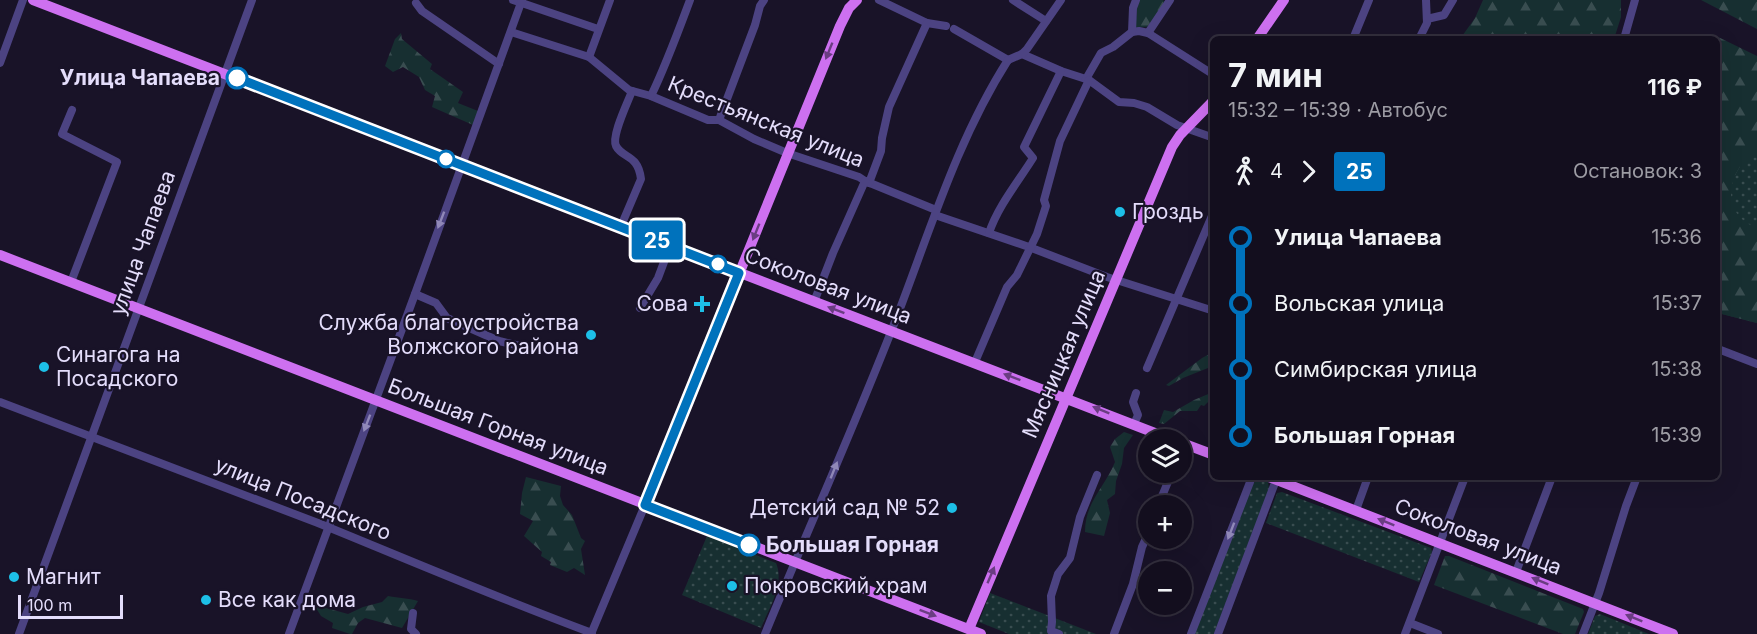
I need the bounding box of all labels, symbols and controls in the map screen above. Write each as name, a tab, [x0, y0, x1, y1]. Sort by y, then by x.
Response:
one-way arrow	[824, 43, 834, 61]
text: 7 мин	[1228, 55, 1323, 95]
place label: Улица Чапаева	[60, 65, 220, 90]
marker: Улица Чапаева	[226, 67, 248, 89]
street label: Крестьянская улица	[664, 71, 868, 172]
text: 116 ₽	[1647, 74, 1702, 100]
text: 15:32 – 15:39 · Автобус	[1228, 98, 1448, 122]
unlabelled marker	[437, 150, 455, 168]
icon: walk	[1228, 155, 1261, 188]
icon: forward	[1292, 155, 1325, 188]
text: 4	[1270, 159, 1283, 183]
text: 25	[1346, 159, 1373, 184]
text: Остановок: 3	[1573, 159, 1702, 183]
street label: улица Чапаева	[105, 167, 180, 319]
place label: Гроздь	[1132, 199, 1204, 224]
marker: Гроздь	[1113, 205, 1127, 219]
one-way arrow	[436, 211, 446, 229]
line badge: 25	[630, 220, 684, 260]
one-way arrow	[751, 223, 760, 241]
text: Улица Чапаева	[1274, 224, 1442, 250]
text: 15:36	[1651, 225, 1702, 249]
text: 25	[644, 228, 670, 253]
street label: Соколовая улица	[741, 242, 915, 329]
unlabelled marker	[709, 255, 727, 273]
street label: Мясницкая улица	[1017, 266, 1110, 442]
text: Вольская улица	[1274, 290, 1444, 316]
place label: Сова	[636, 291, 688, 316]
text: 15:37	[1652, 291, 1702, 315]
marker: Сова	[693, 295, 711, 313]
one-way arrow	[827, 305, 845, 315]
place label: Служба благоустройства Волжского района	[319, 310, 579, 359]
marker: Служба благоустройства Волжского района	[584, 328, 598, 342]
place label: Синагога на Посадского	[56, 342, 180, 391]
text: Симбирская улица	[1274, 356, 1477, 382]
text: 15:38	[1651, 357, 1702, 381]
marker: Синагога на Посадского	[37, 360, 51, 374]
one-way arrow	[1003, 371, 1021, 381]
street label: Большая Горная улица	[384, 373, 612, 480]
one-way arrow	[1091, 405, 1109, 415]
one-way arrow	[362, 414, 371, 432]
text: Большая Горная	[1274, 422, 1455, 448]
text: 15:39	[1651, 423, 1702, 447]
map controls	[1138, 429, 1192, 615]
button: layers	[1138, 429, 1192, 483]
street label: улица Посадского	[211, 452, 395, 545]
one-way arrow	[829, 460, 839, 478]
street label: Соколовая улица	[1391, 493, 1565, 580]
place label: Детский сад № 52	[749, 495, 940, 520]
button: +	[1138, 495, 1192, 549]
marker: Детский сад № 52	[945, 501, 959, 515]
one-way arrow	[1377, 517, 1395, 526]
one-way arrow	[1225, 523, 1235, 541]
place label: Большая Горная	[766, 532, 939, 557]
marker: Большая Горная	[738, 534, 760, 556]
button: −	[1138, 561, 1192, 615]
place label: Магнит	[26, 564, 101, 589]
one-way arrow	[987, 567, 996, 584]
marker: Магнит	[7, 570, 21, 584]
place label: Покровский храм	[744, 573, 928, 598]
one-way arrow	[1531, 576, 1549, 586]
marker: Покровский храм	[725, 579, 739, 593]
place label: Все как дома	[218, 587, 356, 612]
scale bar	[18, 592, 123, 620]
marker: Все как дома	[199, 593, 213, 607]
text: 100 m	[27, 595, 72, 615]
one-way arrow	[919, 609, 937, 619]
one-way arrow	[1625, 613, 1643, 623]

